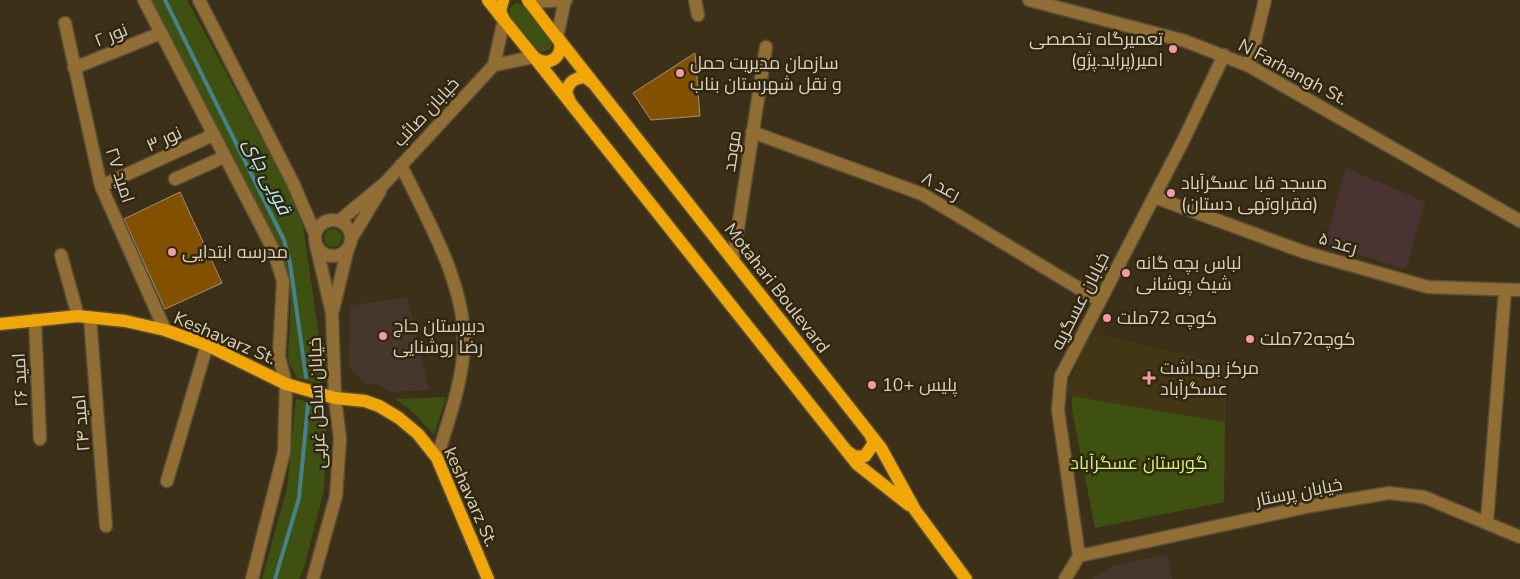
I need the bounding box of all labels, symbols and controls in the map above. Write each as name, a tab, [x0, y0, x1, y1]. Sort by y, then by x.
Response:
street label: نور ۲	[91, 17, 131, 53]
place label: تعمیرگاه تخصصی امیر(پراید.پژو)	[1029, 27, 1163, 72]
street label: N Farhangh St.	[1234, 33, 1352, 111]
marker: تعمیرگاه تخصصی امیر(پراید.پژو)	[1167, 43, 1179, 55]
place label: سازمان مدیریت حمل و نقل شهرستان بناب	[690, 51, 842, 96]
marker: سازمان مدیریت حمل و نقل شهرستان بناب	[674, 67, 686, 79]
street label: خیابان صائب	[388, 72, 464, 152]
street label: نور ۳	[142, 121, 186, 157]
street label: موحد	[717, 129, 747, 173]
water label: قوبی چای	[237, 134, 298, 220]
street label: امید ۲۷	[100, 144, 140, 206]
street label: رعد ۸	[917, 166, 965, 206]
place label: مسجد قبا عسگرآباد (فقراوتهی دستان)	[1181, 171, 1327, 216]
marker: مسجد قبا عسگرآباد (فقراوتهی دستان)	[1165, 187, 1177, 199]
street label: Motahari Boulevard	[719, 218, 835, 358]
street label: رعد ۵	[1316, 226, 1360, 260]
place label: مدرسه ابتدایی	[182, 240, 288, 264]
marker: مدرسه ابتدایی	[166, 246, 178, 258]
street label: خیابان عسگریه	[1045, 248, 1115, 354]
place label: لباس بچه گانه شیک پوشانی	[1136, 251, 1241, 296]
marker: لباس بچه گانه شیک پوشانی	[1120, 267, 1132, 279]
street label: Keshavarz St.	[170, 306, 280, 370]
place label: کوچه 72ملت	[1117, 306, 1217, 330]
marker: کوچه 72ملت	[1101, 312, 1113, 324]
place label: دبیرستان حاج رضا روشنایی	[393, 314, 485, 359]
place label: کوچه72ملت	[1260, 327, 1355, 351]
marker: دبیرستان حاج رضا روشنایی	[377, 330, 389, 342]
marker: کوچه72ملت	[1244, 333, 1256, 345]
street label: خیابان ساحل غربی	[303, 337, 331, 469]
street label: امید ۲۶	[7, 352, 33, 408]
place label: مرکز بهداشت عسگرآباد	[1160, 356, 1259, 401]
marker: مرکز بهداشت عسگرآباد	[1142, 371, 1156, 385]
place label: پلیس +10	[882, 373, 957, 397]
marker: پلیس +10	[866, 379, 878, 391]
street label: امید ۲۴	[67, 393, 95, 453]
street label: keshavarz St.	[438, 444, 504, 550]
park label: گورستان عسگرآباد	[1070, 451, 1208, 475]
street label: خیابان پرستار	[1253, 472, 1344, 512]

